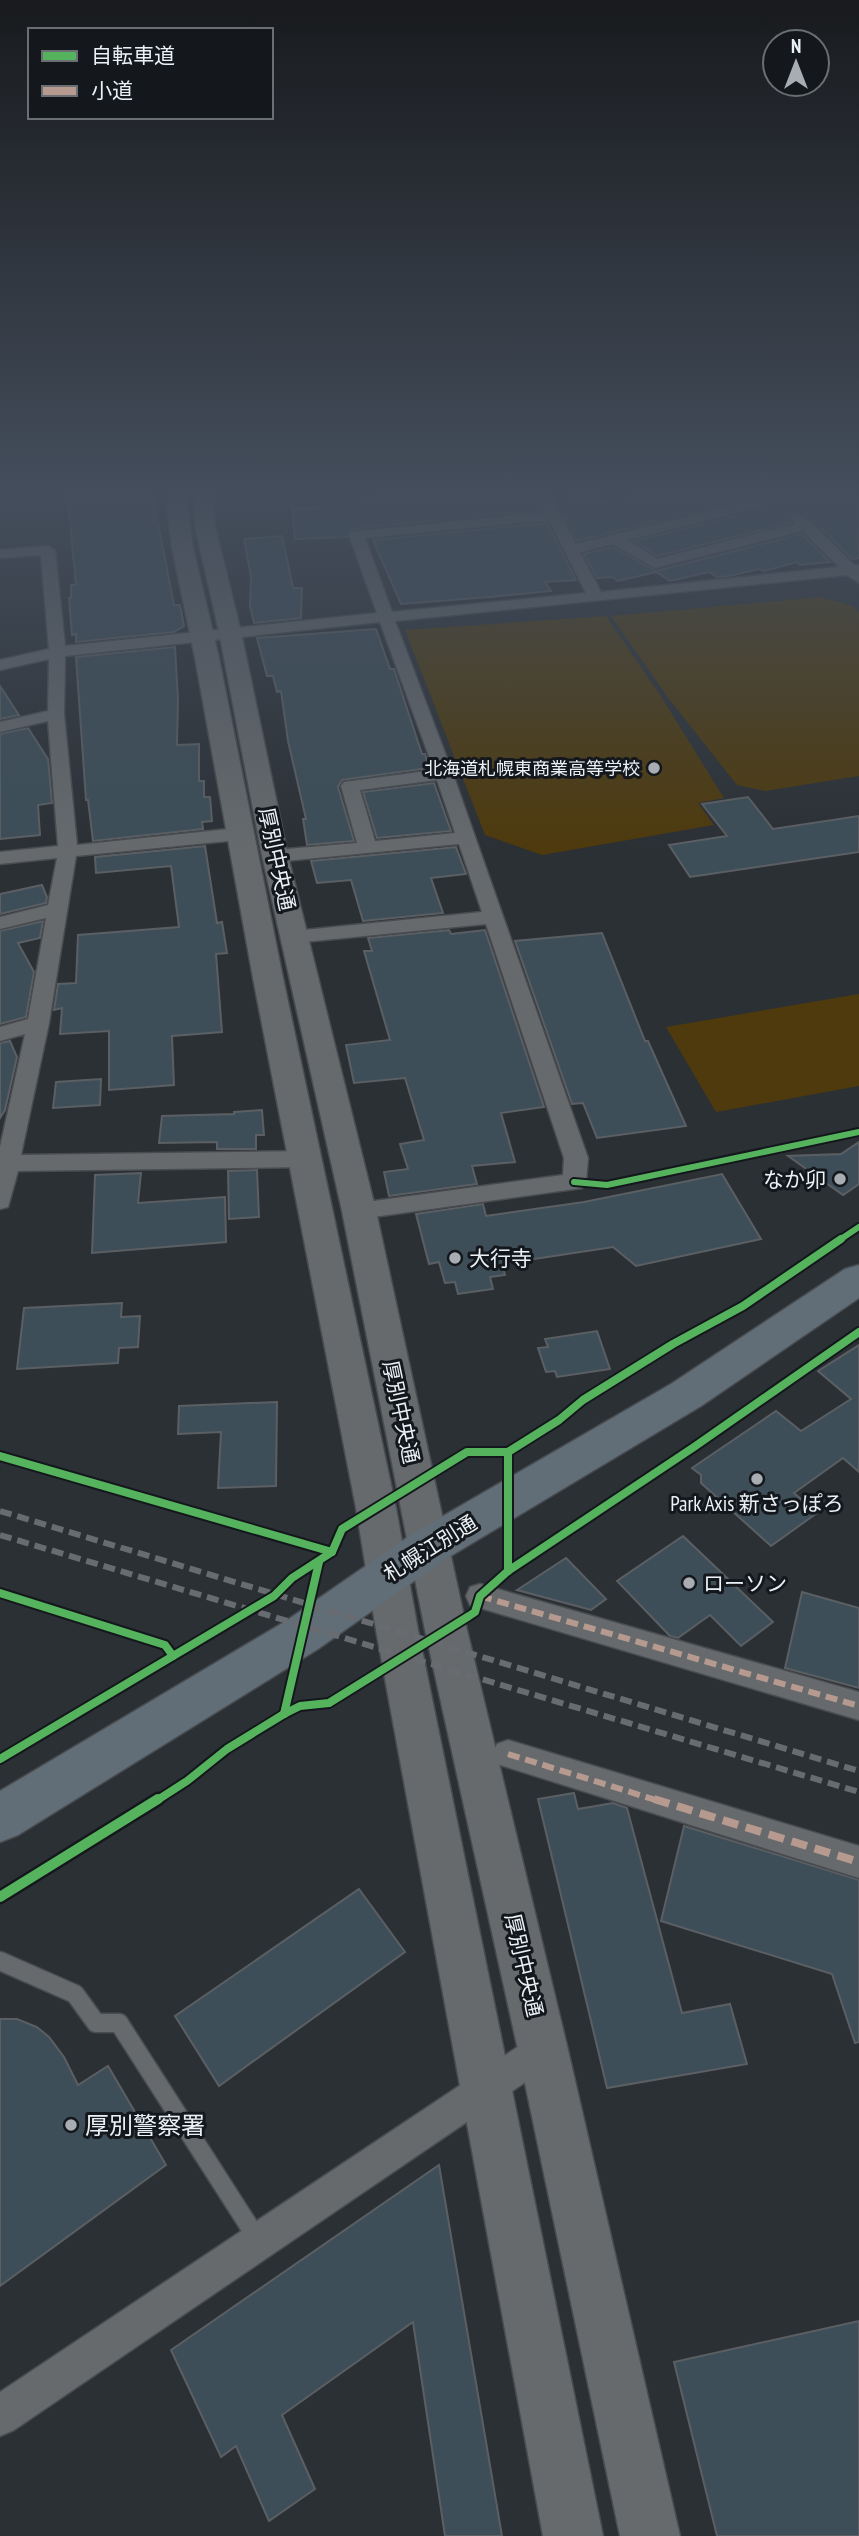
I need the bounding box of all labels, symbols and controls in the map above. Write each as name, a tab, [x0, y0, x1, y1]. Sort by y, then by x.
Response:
legend	[28, 28, 273, 119]
north arrow	[761, 28, 831, 98]
text: N	[791, 34, 801, 58]
text: 自転車道	[91, 42, 175, 69]
text: 小道	[91, 77, 133, 104]
place label: 北海道札幌東商業高等学校	[424, 757, 640, 780]
marker: 北海道札幌東商業高等学校	[646, 760, 662, 776]
street label: 厚別中央通	[253, 805, 301, 913]
place label: なか卯	[763, 1166, 826, 1193]
marker: なか卯	[832, 1171, 848, 1187]
place label: 大行寺	[469, 1245, 532, 1272]
marker: 大行寺	[447, 1250, 463, 1266]
street label: 厚別中央通	[377, 1358, 425, 1466]
marker: Park Axis 新さっぽろ	[749, 1471, 765, 1487]
place label: Park Axis 新さっぽろ	[670, 1490, 844, 1517]
street label: 札幌江別通	[378, 1509, 482, 1587]
place label: ローソン	[703, 1570, 787, 1597]
marker: ローソン	[681, 1575, 697, 1591]
street label: 厚別中央通	[499, 1911, 549, 2019]
place label: 厚別警察署	[85, 2110, 205, 2141]
marker: 厚別警察署	[63, 2117, 79, 2133]

